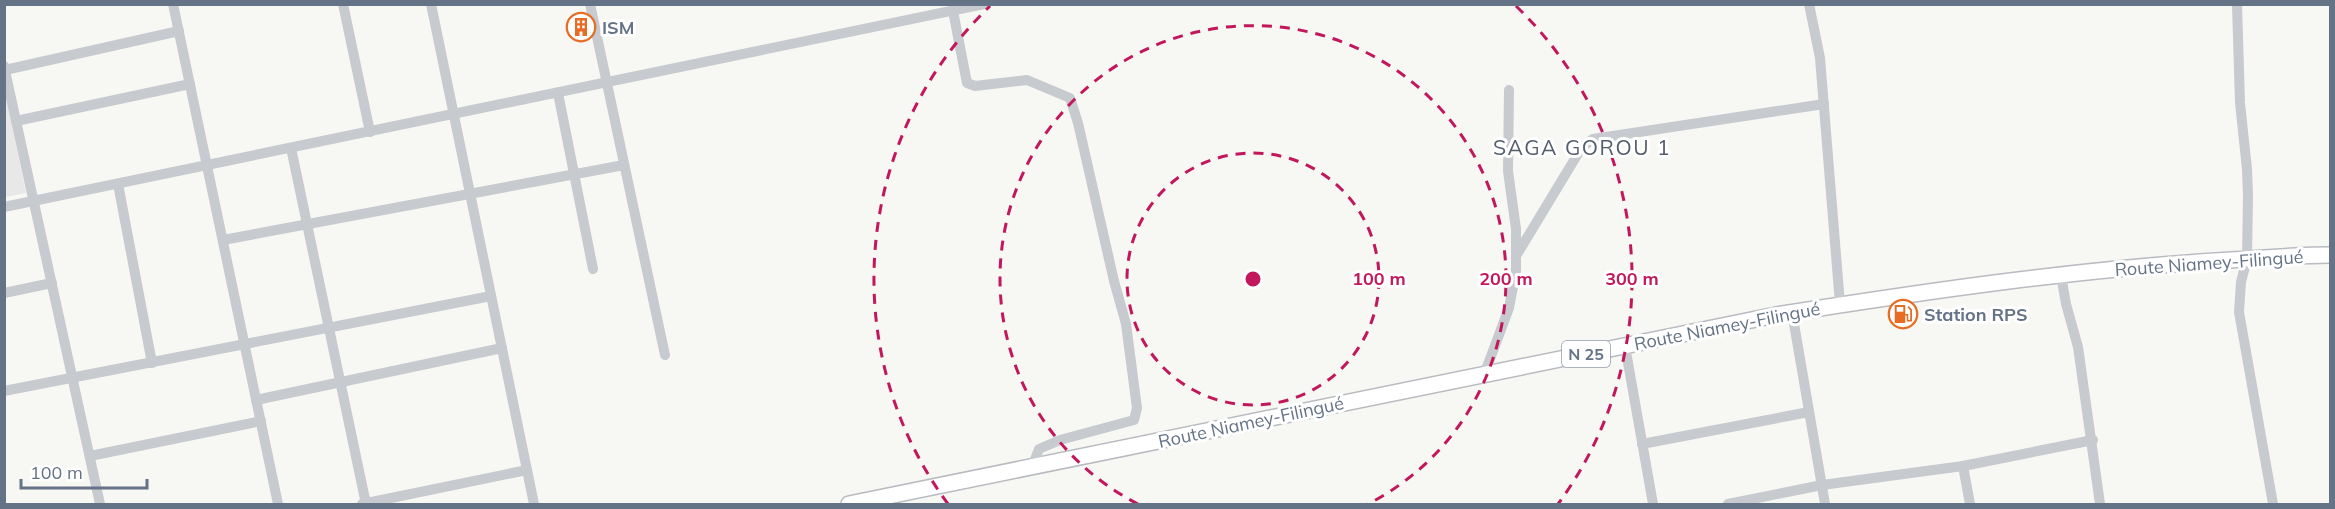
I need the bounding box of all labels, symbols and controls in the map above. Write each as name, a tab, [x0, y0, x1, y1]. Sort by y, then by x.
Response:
building icon: ISM	[565, 11, 597, 43]
place label: ISM	[602, 16, 634, 39]
district label: SAGA GOROU 1	[1493, 134, 1671, 160]
street label: Route Niamey-Filingué	[2114, 245, 2304, 281]
text: 100 m	[1352, 267, 1406, 290]
text: 200 m	[1479, 267, 1533, 290]
text: 300 m	[1605, 267, 1659, 290]
centre of rings	[1243, 269, 1263, 289]
street label: Route Niamey-Filingué	[1632, 297, 1822, 355]
fuel station icon: Station RPS	[1887, 298, 1919, 330]
place label: Station RPS	[1924, 303, 2028, 326]
road number: N 25	[1562, 341, 1610, 367]
street label: Route Niamey-Filingué	[1156, 391, 1346, 453]
scale bar	[21, 452, 147, 490]
text: 100 m	[30, 461, 83, 484]

